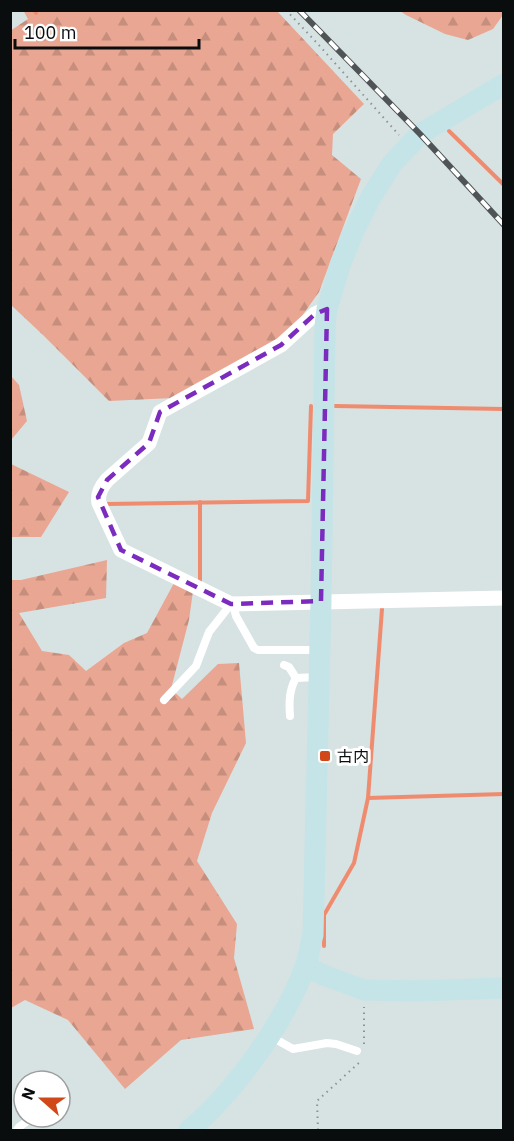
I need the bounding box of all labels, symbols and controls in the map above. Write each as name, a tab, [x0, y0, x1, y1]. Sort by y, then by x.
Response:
scale bar	[15, 12, 200, 50]
text: 100 m	[24, 21, 76, 44]
place label: 古内	[337, 746, 369, 766]
marker: 古内	[318, 749, 332, 763]
north arrow	[12, 1069, 72, 1129]
text: N	[17, 1085, 39, 1103]

